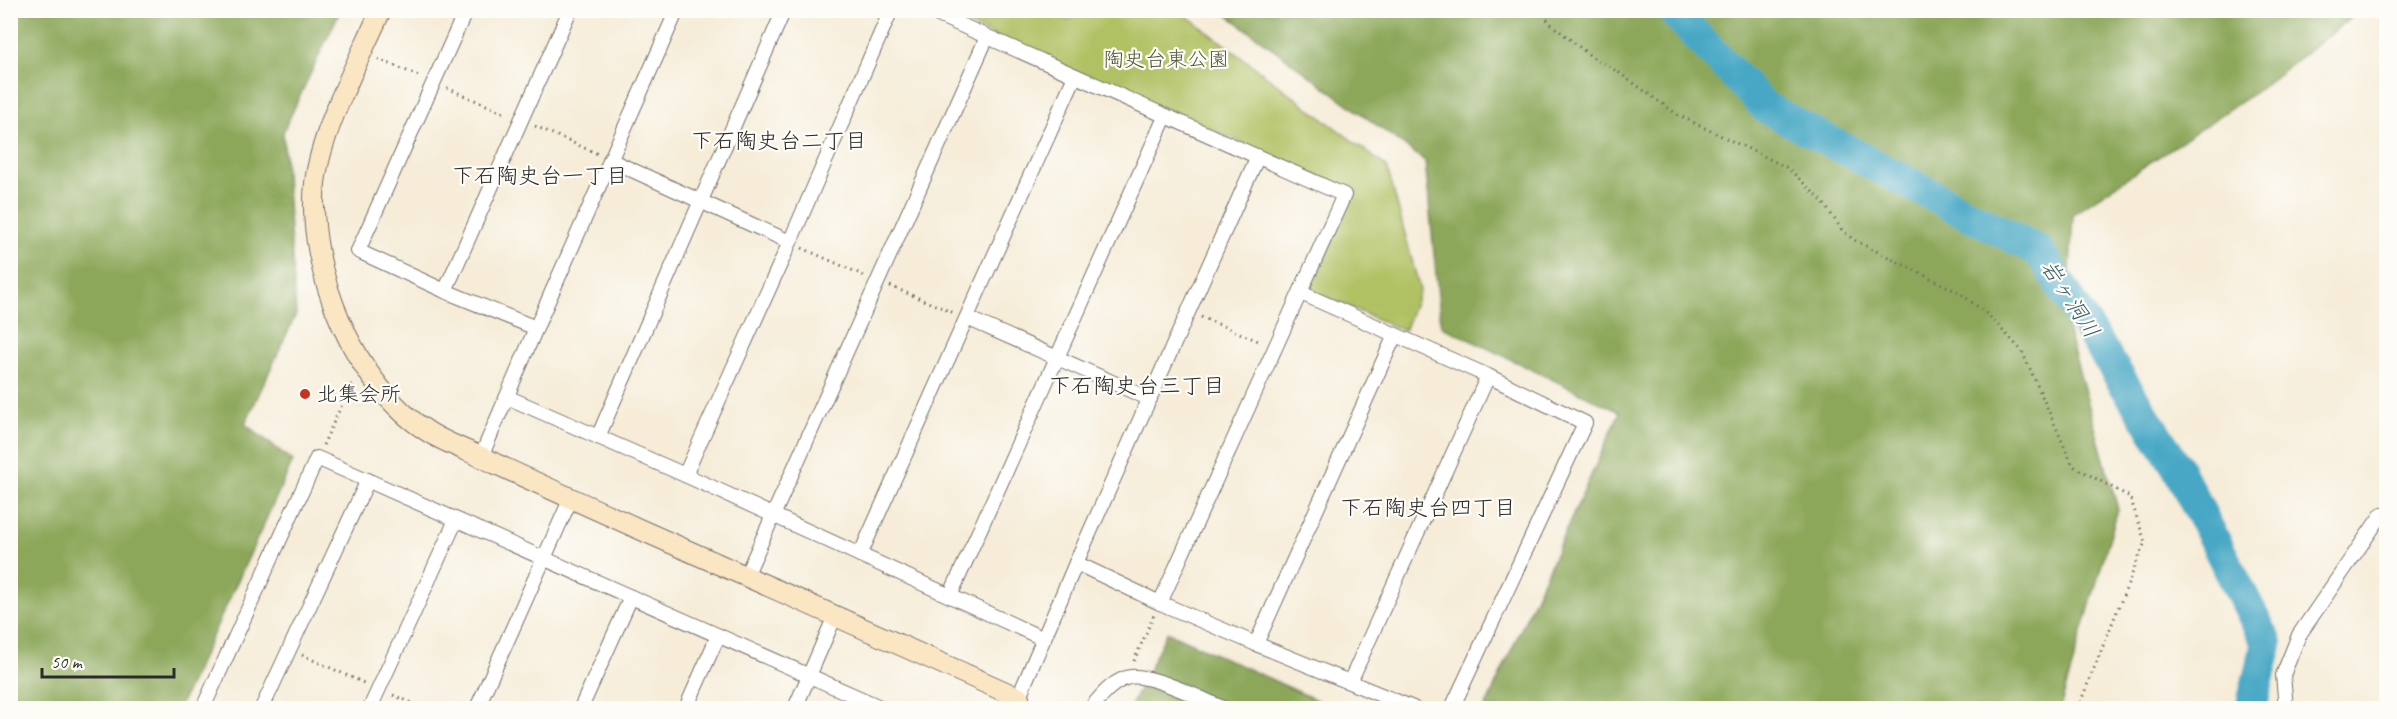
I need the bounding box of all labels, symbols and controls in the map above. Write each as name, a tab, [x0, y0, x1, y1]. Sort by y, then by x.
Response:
park label: 陶史台東公園	[1103, 46, 1229, 72]
district label: 下石陶史台二丁目	[691, 127, 867, 155]
district label: 下石陶史台一丁目	[452, 162, 628, 190]
water label: 岩ヶ洞川	[2034, 254, 2106, 344]
district label: 下石陶史台三丁目	[1049, 372, 1225, 400]
place label: 北集会所	[317, 381, 401, 407]
marker: 北集会所	[298, 387, 312, 401]
district label: 下石陶史台四丁目	[1340, 494, 1516, 522]
scale bar	[42, 641, 174, 679]
text: 50 m	[51, 651, 84, 673]

